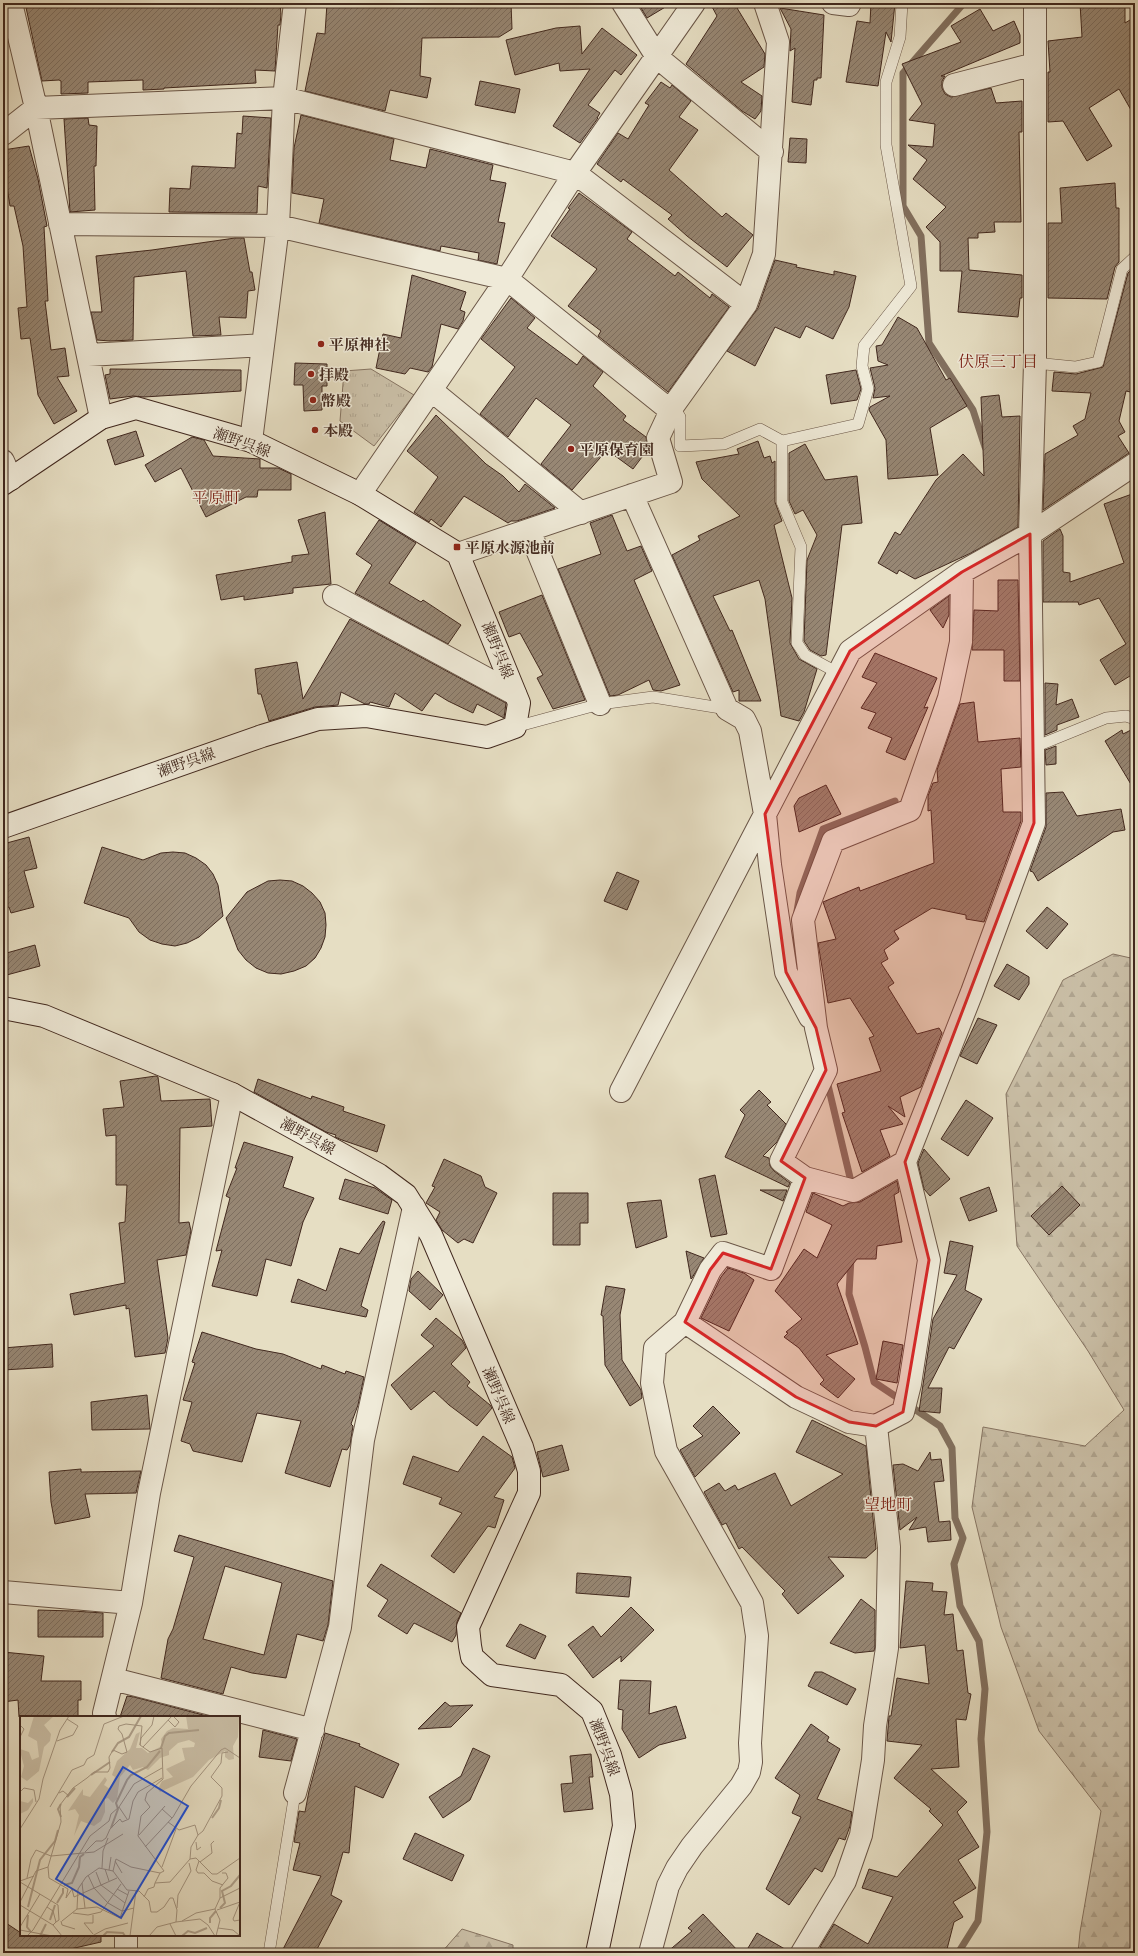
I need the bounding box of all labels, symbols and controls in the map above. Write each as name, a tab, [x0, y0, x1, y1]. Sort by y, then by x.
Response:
place label: 平原神社	[329, 335, 389, 354]
marker: 平原神社	[316, 339, 326, 349]
district label: 伏原三丁目	[958, 351, 1038, 372]
place label: 拝殿	[319, 365, 349, 384]
marker: 拝殿	[306, 369, 316, 379]
place label: 幣殿	[321, 391, 351, 410]
marker: 幣殿	[308, 395, 318, 405]
place label: 本殿	[323, 421, 353, 440]
street label: 瀬野呉線	[211, 423, 273, 461]
marker: 本殿	[310, 425, 320, 435]
place label: 平原保育園	[579, 440, 654, 459]
marker: 平原保育園	[566, 444, 576, 454]
district label: 平原町	[192, 487, 240, 508]
place label: 平原水源池前	[465, 538, 555, 557]
marker: 平原水源池前	[452, 542, 462, 552]
street label: 瀬野呉線	[478, 619, 518, 681]
street label: 瀬野呉線	[155, 743, 217, 781]
street label: 瀬野呉線	[277, 1113, 339, 1159]
street label: 瀬野呉線	[479, 1364, 519, 1426]
district label: 望地町	[864, 1494, 912, 1515]
inset map	[20, 1716, 240, 1936]
street label: 瀬野呉線	[586, 1716, 624, 1778]

